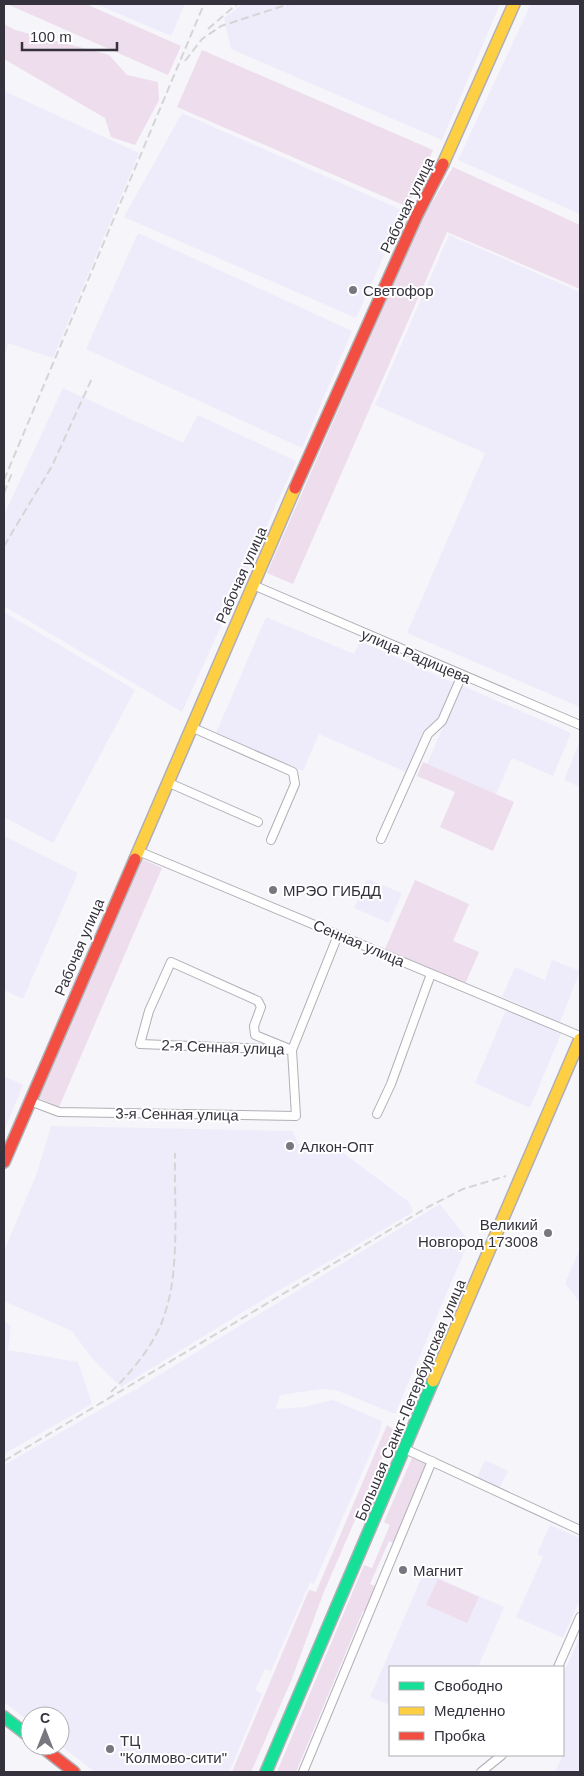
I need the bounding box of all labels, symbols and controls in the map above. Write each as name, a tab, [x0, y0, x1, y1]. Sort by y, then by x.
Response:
scale bar	[22, 20, 118, 52]
text: 100 m	[30, 28, 72, 45]
street label: Рабочая улица	[377, 154, 438, 256]
place label: Светофор	[363, 282, 434, 299]
marker: Светофор	[347, 284, 359, 296]
street label: Рабочая улица	[212, 523, 270, 626]
street label: улица Радищева	[359, 625, 474, 687]
place label: МРЭО ГИБДД	[283, 882, 381, 899]
marker: МРЭО ГИБДД	[267, 884, 279, 896]
street label: Рабочая улица	[51, 895, 107, 998]
street label: Сенная улица	[311, 916, 408, 970]
street label: 2-я Сенная улица	[161, 1036, 286, 1058]
street label: 3-я Сенная улица	[115, 1104, 239, 1124]
place label: Алкон-Опт	[300, 1138, 374, 1155]
marker: Алкон-Опт	[284, 1140, 296, 1152]
place label: Великий Новгород 173008	[418, 1216, 538, 1250]
marker: Великий Новгород 173008	[542, 1227, 554, 1239]
street label: Большая Санкт-Петербургская улица	[351, 1276, 469, 1523]
place label: Магнит	[413, 1562, 463, 1579]
marker: Магнит	[397, 1564, 409, 1576]
legend	[389, 1666, 564, 1756]
text: Свободно	[434, 1677, 503, 1694]
text: Медленно	[434, 1702, 505, 1719]
north arrow	[20, 1706, 70, 1756]
text: С	[40, 1710, 50, 1726]
text: Пробка	[434, 1727, 486, 1744]
place label: ТЦ "Колмово-сити"	[120, 1732, 227, 1766]
marker: ТЦ "Колмово-сити"	[104, 1743, 116, 1755]

